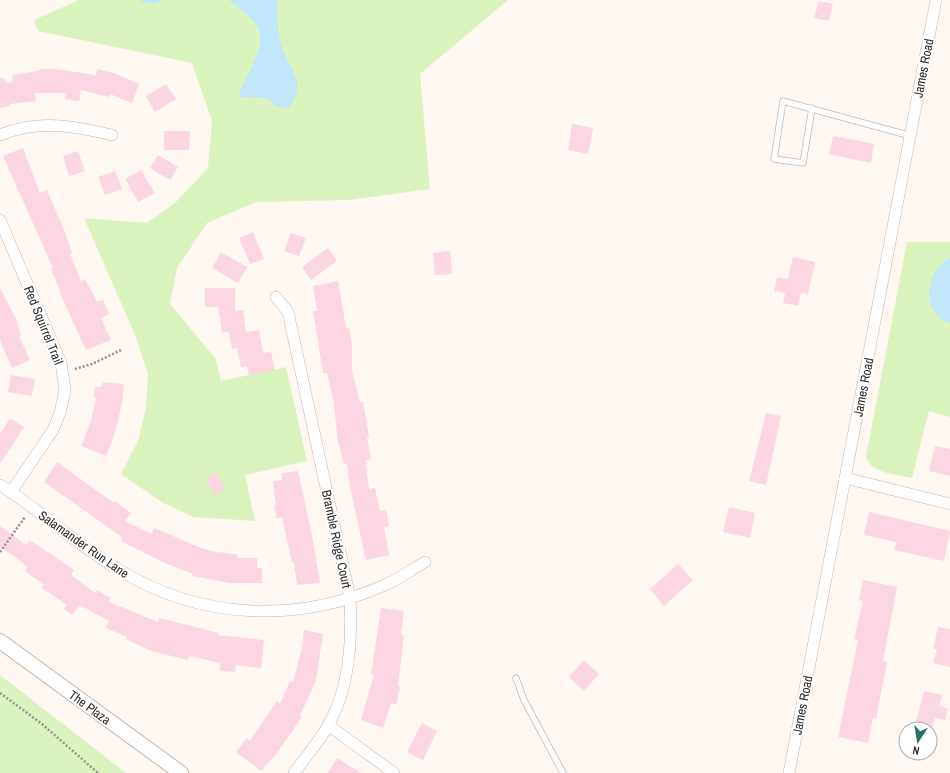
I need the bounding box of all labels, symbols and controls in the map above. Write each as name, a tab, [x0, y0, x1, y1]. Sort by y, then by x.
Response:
street label: James Road	[909, 37, 938, 99]
street label: Red Squirrel Trail	[20, 283, 67, 367]
street label: James Road	[849, 356, 878, 418]
street label: Bramble Ridge Court	[318, 488, 355, 590]
street label: Salamander Run Lane	[35, 507, 132, 582]
street label: James Road	[788, 674, 817, 736]
street label: The Plaza	[65, 686, 114, 728]
north arrow	[898, 721, 938, 761]
text: N	[911, 743, 921, 758]

